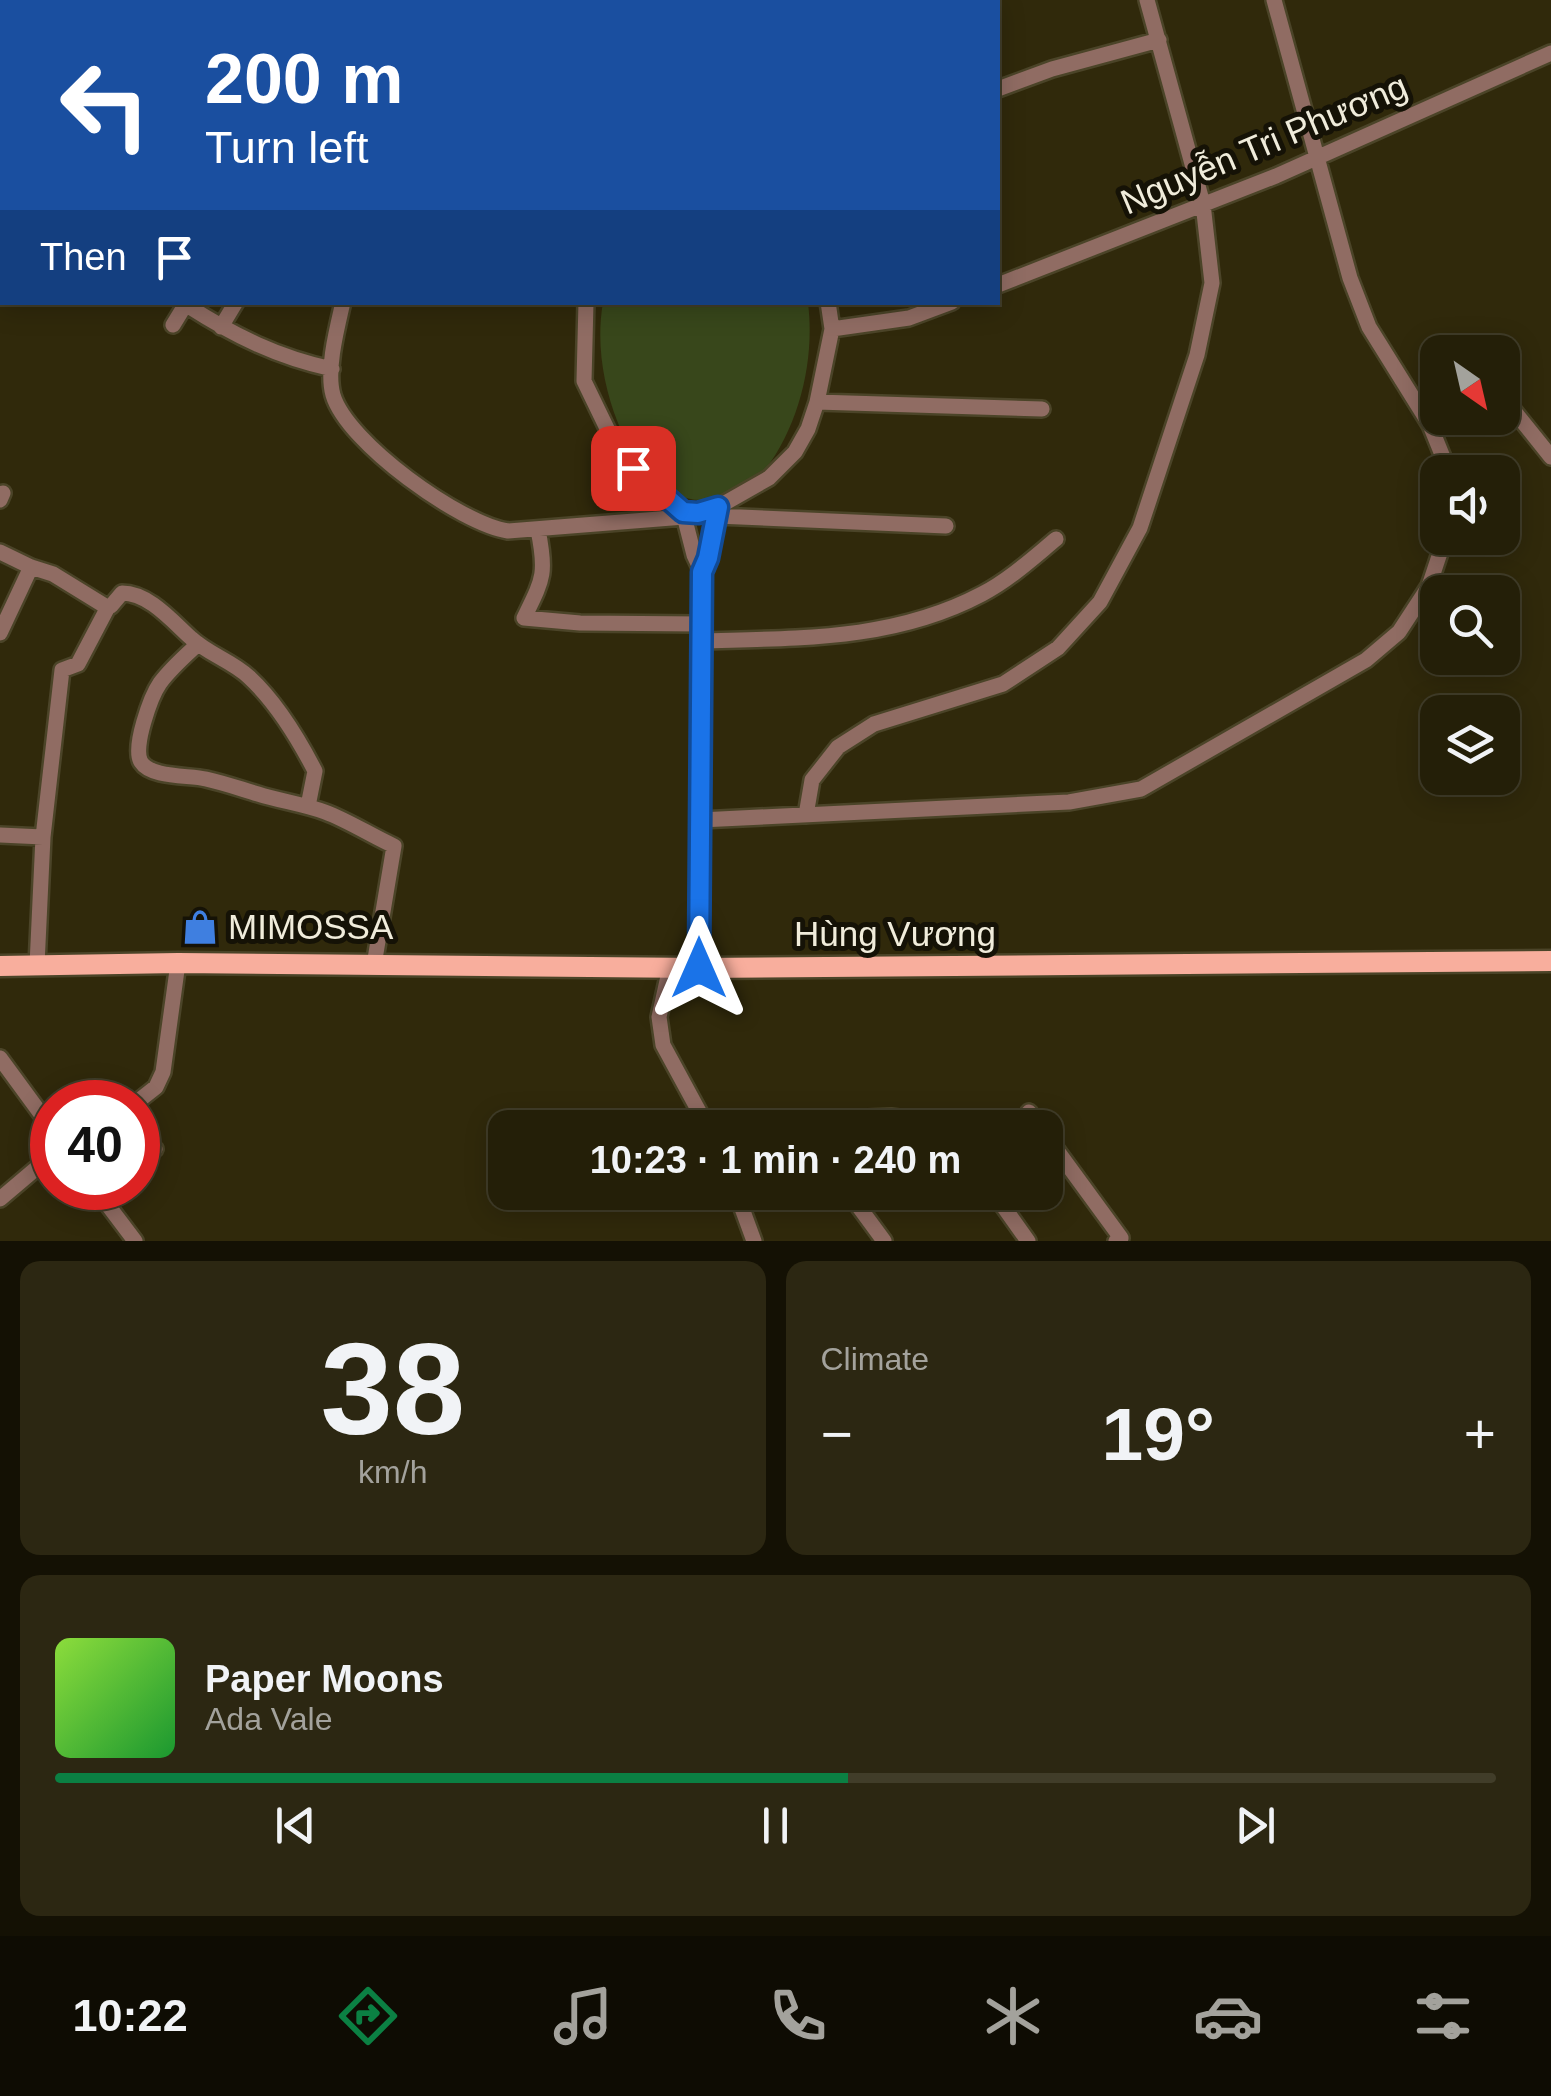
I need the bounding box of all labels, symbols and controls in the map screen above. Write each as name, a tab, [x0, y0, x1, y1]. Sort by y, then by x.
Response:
icon: left	[40, 40, 170, 170]
text: 200 m	[205, 40, 403, 118]
street label: Nguyễn Tri Phương	[1115, 66, 1413, 221]
text: Turn left	[205, 122, 368, 173]
icon: arrive	[147, 230, 202, 285]
text: Then	[40, 236, 127, 278]
north arrow	[1420, 335, 1520, 435]
map controls	[1420, 335, 1520, 795]
pin	[591, 426, 676, 511]
icon: arrive	[606, 441, 661, 496]
button: sound	[1420, 455, 1520, 555]
button: search	[1420, 575, 1520, 675]
button: layers	[1420, 695, 1520, 795]
place label: MIMOSSA	[228, 907, 394, 946]
shop icon: MIMOSSA	[181, 908, 219, 946]
street label: Hùng Vương	[794, 914, 996, 953]
position arrow	[647, 916, 751, 1020]
speed limit sign: 40	[30, 1080, 160, 1210]
text: 10:23 · 1 min · 240 m	[590, 1139, 961, 1181]
text: 38	[320, 1316, 465, 1462]
text: Climate	[821, 1341, 929, 1377]
text: 19°	[1102, 1392, 1215, 1476]
text: −	[821, 1403, 853, 1465]
text: +	[1464, 1403, 1496, 1465]
text: km/h	[358, 1454, 427, 1490]
text: Paper Moons	[205, 1658, 444, 1700]
text: Ada Vale	[205, 1701, 333, 1737]
icon: previous	[268, 1798, 323, 1853]
icon: pause	[748, 1798, 803, 1853]
icon: next	[1228, 1798, 1283, 1853]
icon: directions	[333, 1981, 403, 2051]
icon: music	[548, 1981, 618, 2051]
icon: phone	[763, 1981, 833, 2051]
icon: climate	[978, 1981, 1048, 2051]
icon: car	[1193, 1981, 1263, 2051]
icon: filters	[1408, 1981, 1478, 2051]
text: 10:22	[73, 1990, 188, 2041]

